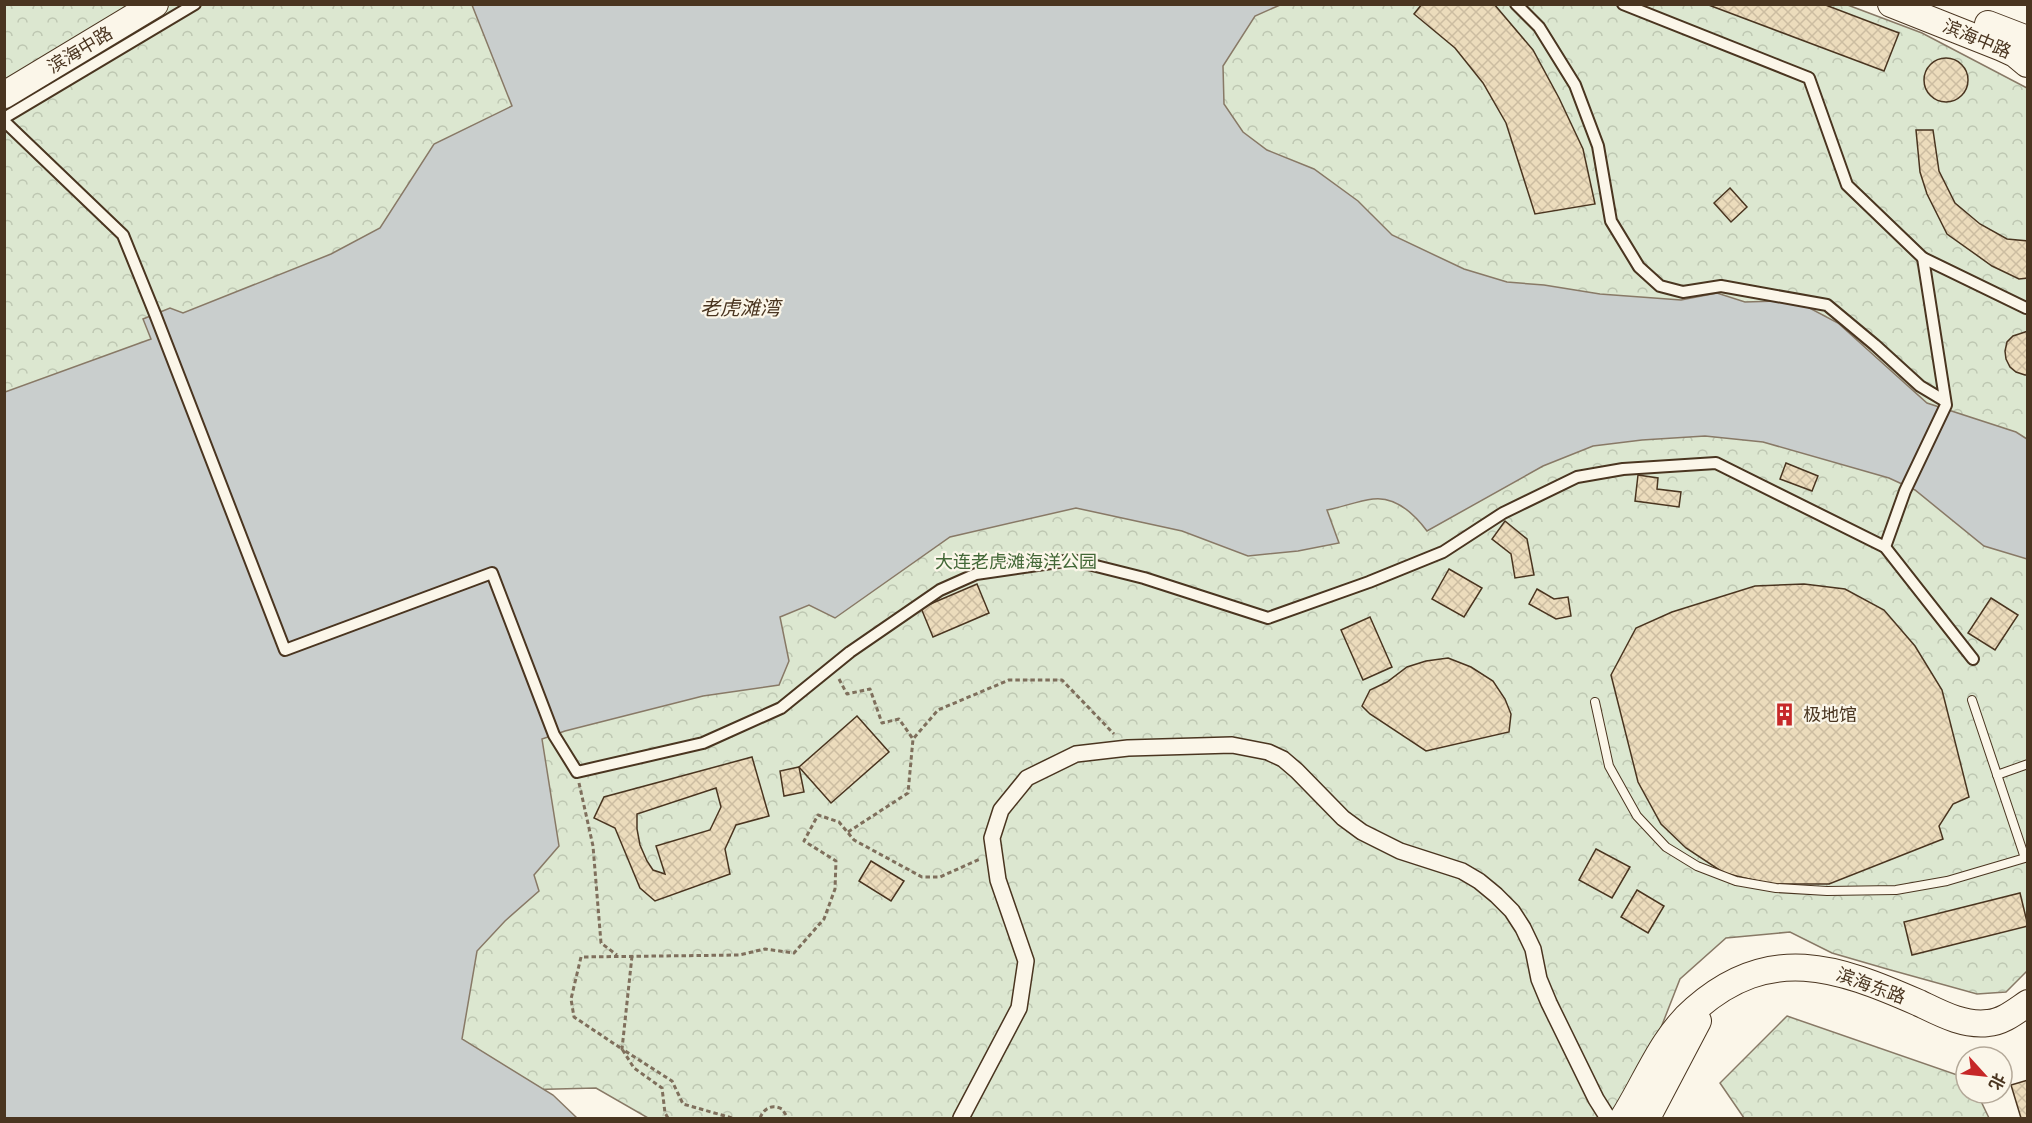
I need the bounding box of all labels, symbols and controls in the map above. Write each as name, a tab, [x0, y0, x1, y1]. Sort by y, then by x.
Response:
street label: 滨海中路	[1940, 15, 2014, 62]
street label: 滨海中路	[43, 22, 116, 77]
water label: 老虎滩湾	[700, 296, 783, 320]
park label: 大连老虎滩海洋公园	[935, 551, 1097, 572]
building icon: 极地馆	[1772, 702, 1798, 728]
place label: 极地馆	[1803, 704, 1857, 725]
street label: 滨海东路	[1834, 963, 1909, 1008]
north arrow	[1954, 1045, 2014, 1105]
text: 北	[1985, 1070, 2010, 1093]

